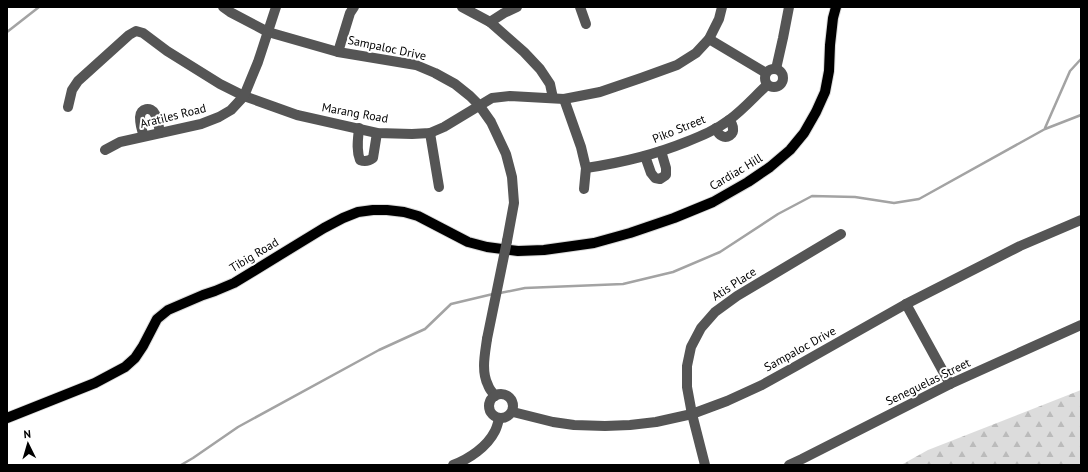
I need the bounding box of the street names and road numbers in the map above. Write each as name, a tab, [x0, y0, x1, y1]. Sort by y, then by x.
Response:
street label: Sampaloc Drive	[347, 32, 428, 63]
street label: Marang Road	[321, 99, 389, 126]
street label: Aratiles Road	[138, 100, 207, 131]
street label: Piko Street	[650, 111, 707, 146]
street label: Cardiac Hill	[707, 150, 765, 193]
street label: Tibig Road	[226, 234, 281, 275]
street label: Atis Place	[709, 264, 759, 303]
street label: Sampaloc Drive	[761, 323, 838, 374]
street label: Seneguelas Street	[883, 355, 973, 409]

